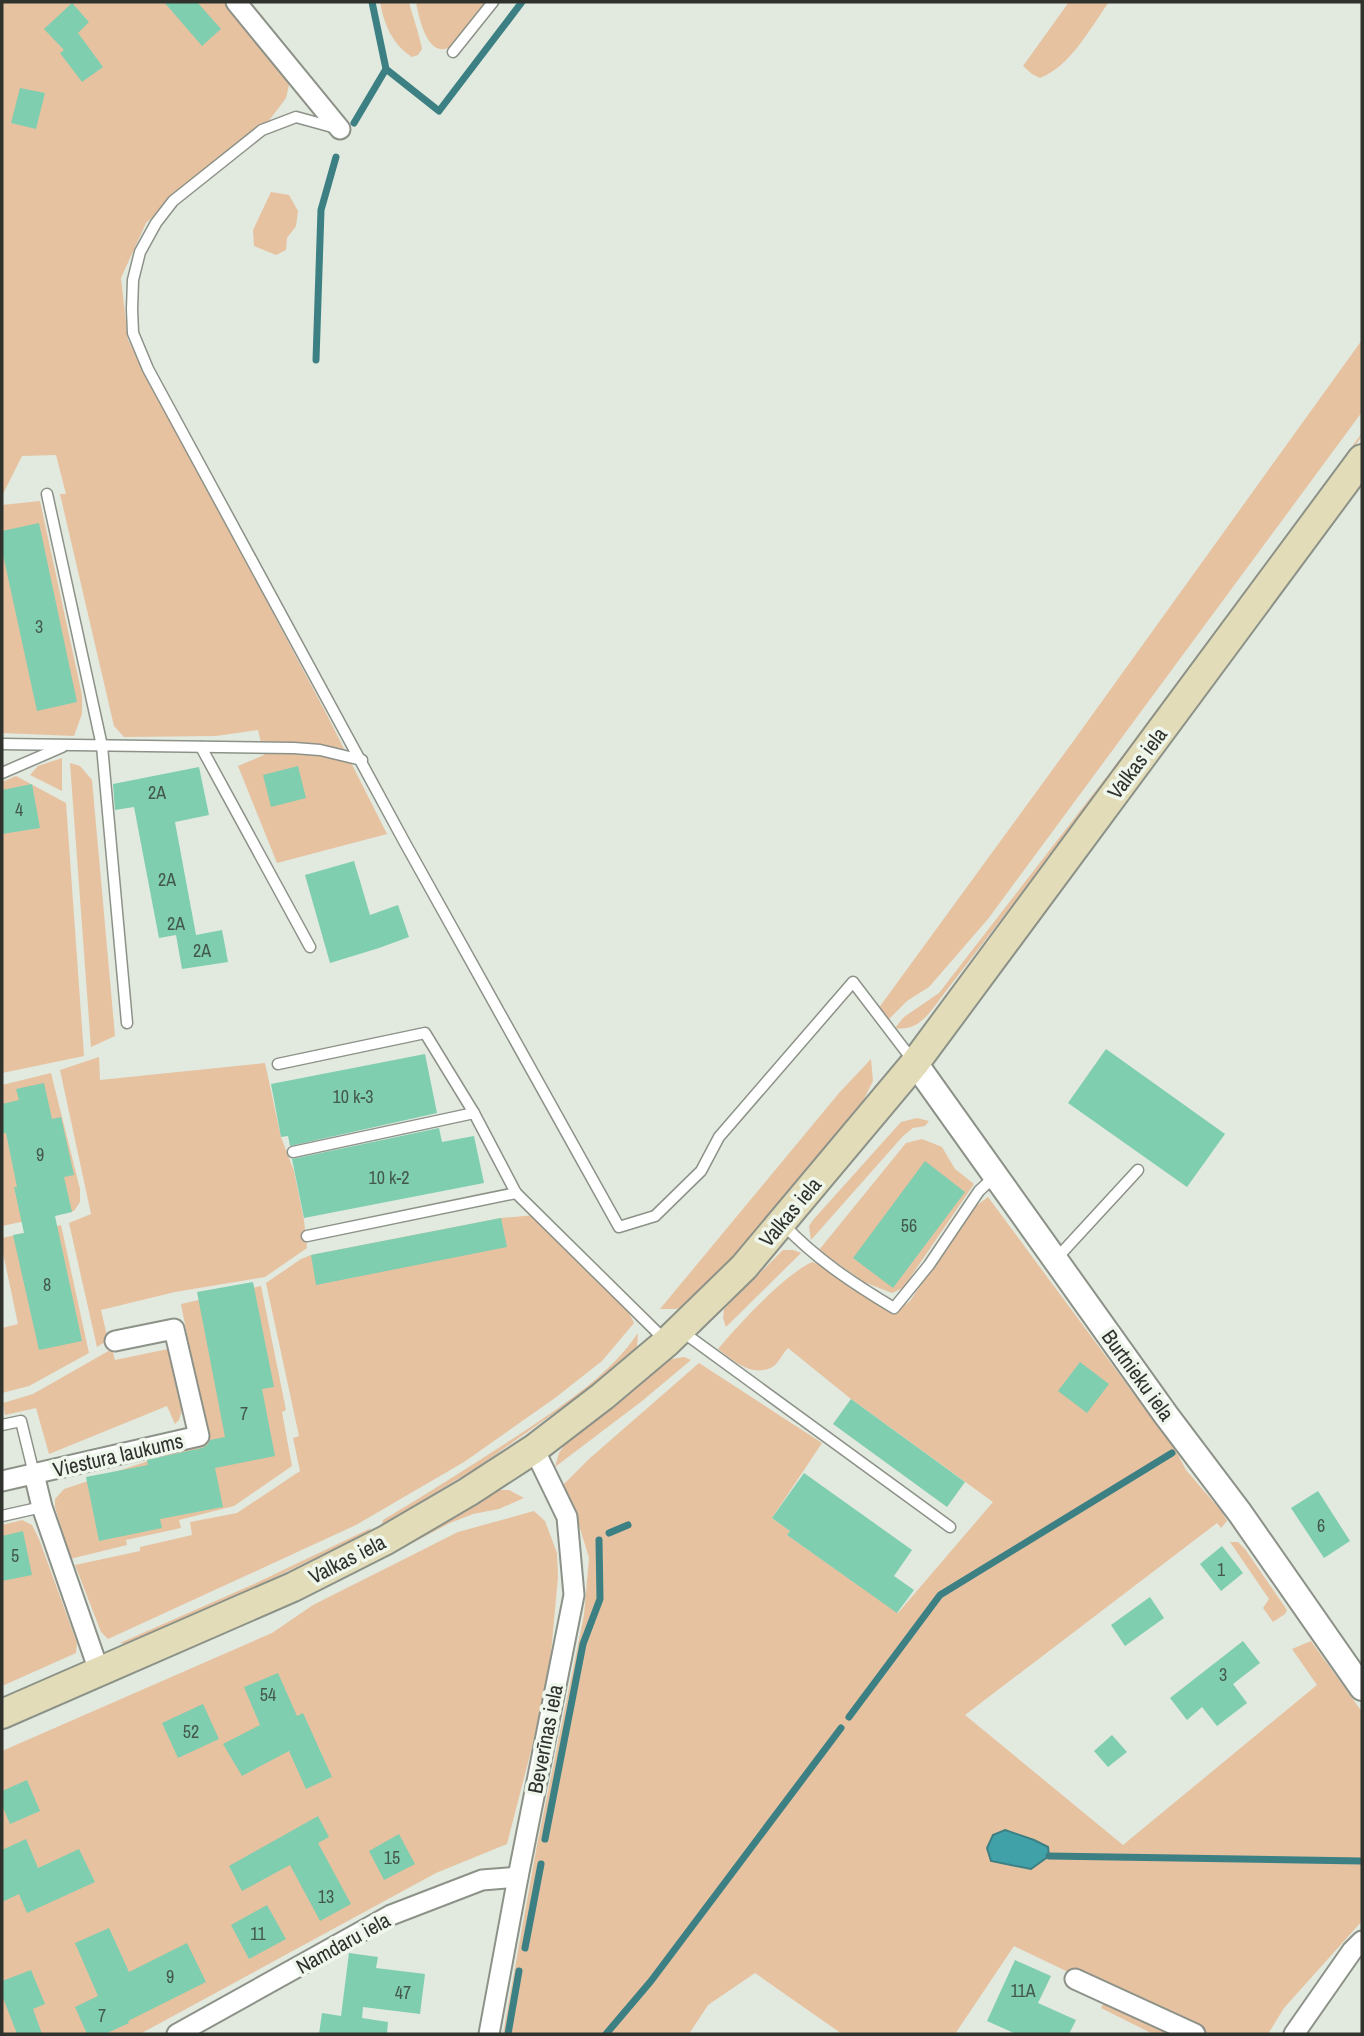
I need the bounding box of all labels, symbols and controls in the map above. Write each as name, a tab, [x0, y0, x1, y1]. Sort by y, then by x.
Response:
house number: 3	[35, 614, 43, 639]
street label: Valkas iela	[1100, 721, 1174, 805]
house number: 2A	[148, 780, 166, 805]
house number: 4	[15, 797, 23, 822]
house number: 2A	[158, 867, 176, 892]
house number: 2A	[167, 911, 185, 936]
house number: 2A	[193, 938, 211, 963]
house number: 10 k-3	[332, 1084, 374, 1109]
house number: 9	[36, 1142, 44, 1167]
house number: 10 k-2	[368, 1165, 410, 1190]
street label: Valkas iela	[752, 1171, 828, 1253]
house number: 56	[901, 1213, 917, 1238]
house number: 8	[43, 1272, 51, 1297]
street label: Burtnieku iela	[1095, 1323, 1181, 1427]
house number: 7	[240, 1401, 248, 1426]
street label: Viestura laukums	[50, 1426, 186, 1484]
house number: 6	[1317, 1513, 1325, 1538]
street label: Valkas iela	[303, 1527, 391, 1591]
house number: 5	[11, 1543, 19, 1568]
house number: 1	[1217, 1557, 1226, 1582]
house number: 3	[1219, 1662, 1227, 1687]
house number: 54	[260, 1682, 276, 1707]
street label: Beverīnas iela	[520, 1682, 570, 1796]
house number: 52	[183, 1719, 199, 1744]
house number: 15	[384, 1845, 400, 1870]
house number: 13	[318, 1884, 334, 1909]
street label: Namdaru iela	[291, 1905, 396, 1981]
house number: 11	[250, 1921, 266, 1946]
house number: 9	[166, 1964, 174, 1989]
house number: 11A	[1010, 1978, 1036, 2003]
house number: 47	[395, 1980, 411, 2005]
house number: 7	[98, 2003, 106, 2028]

